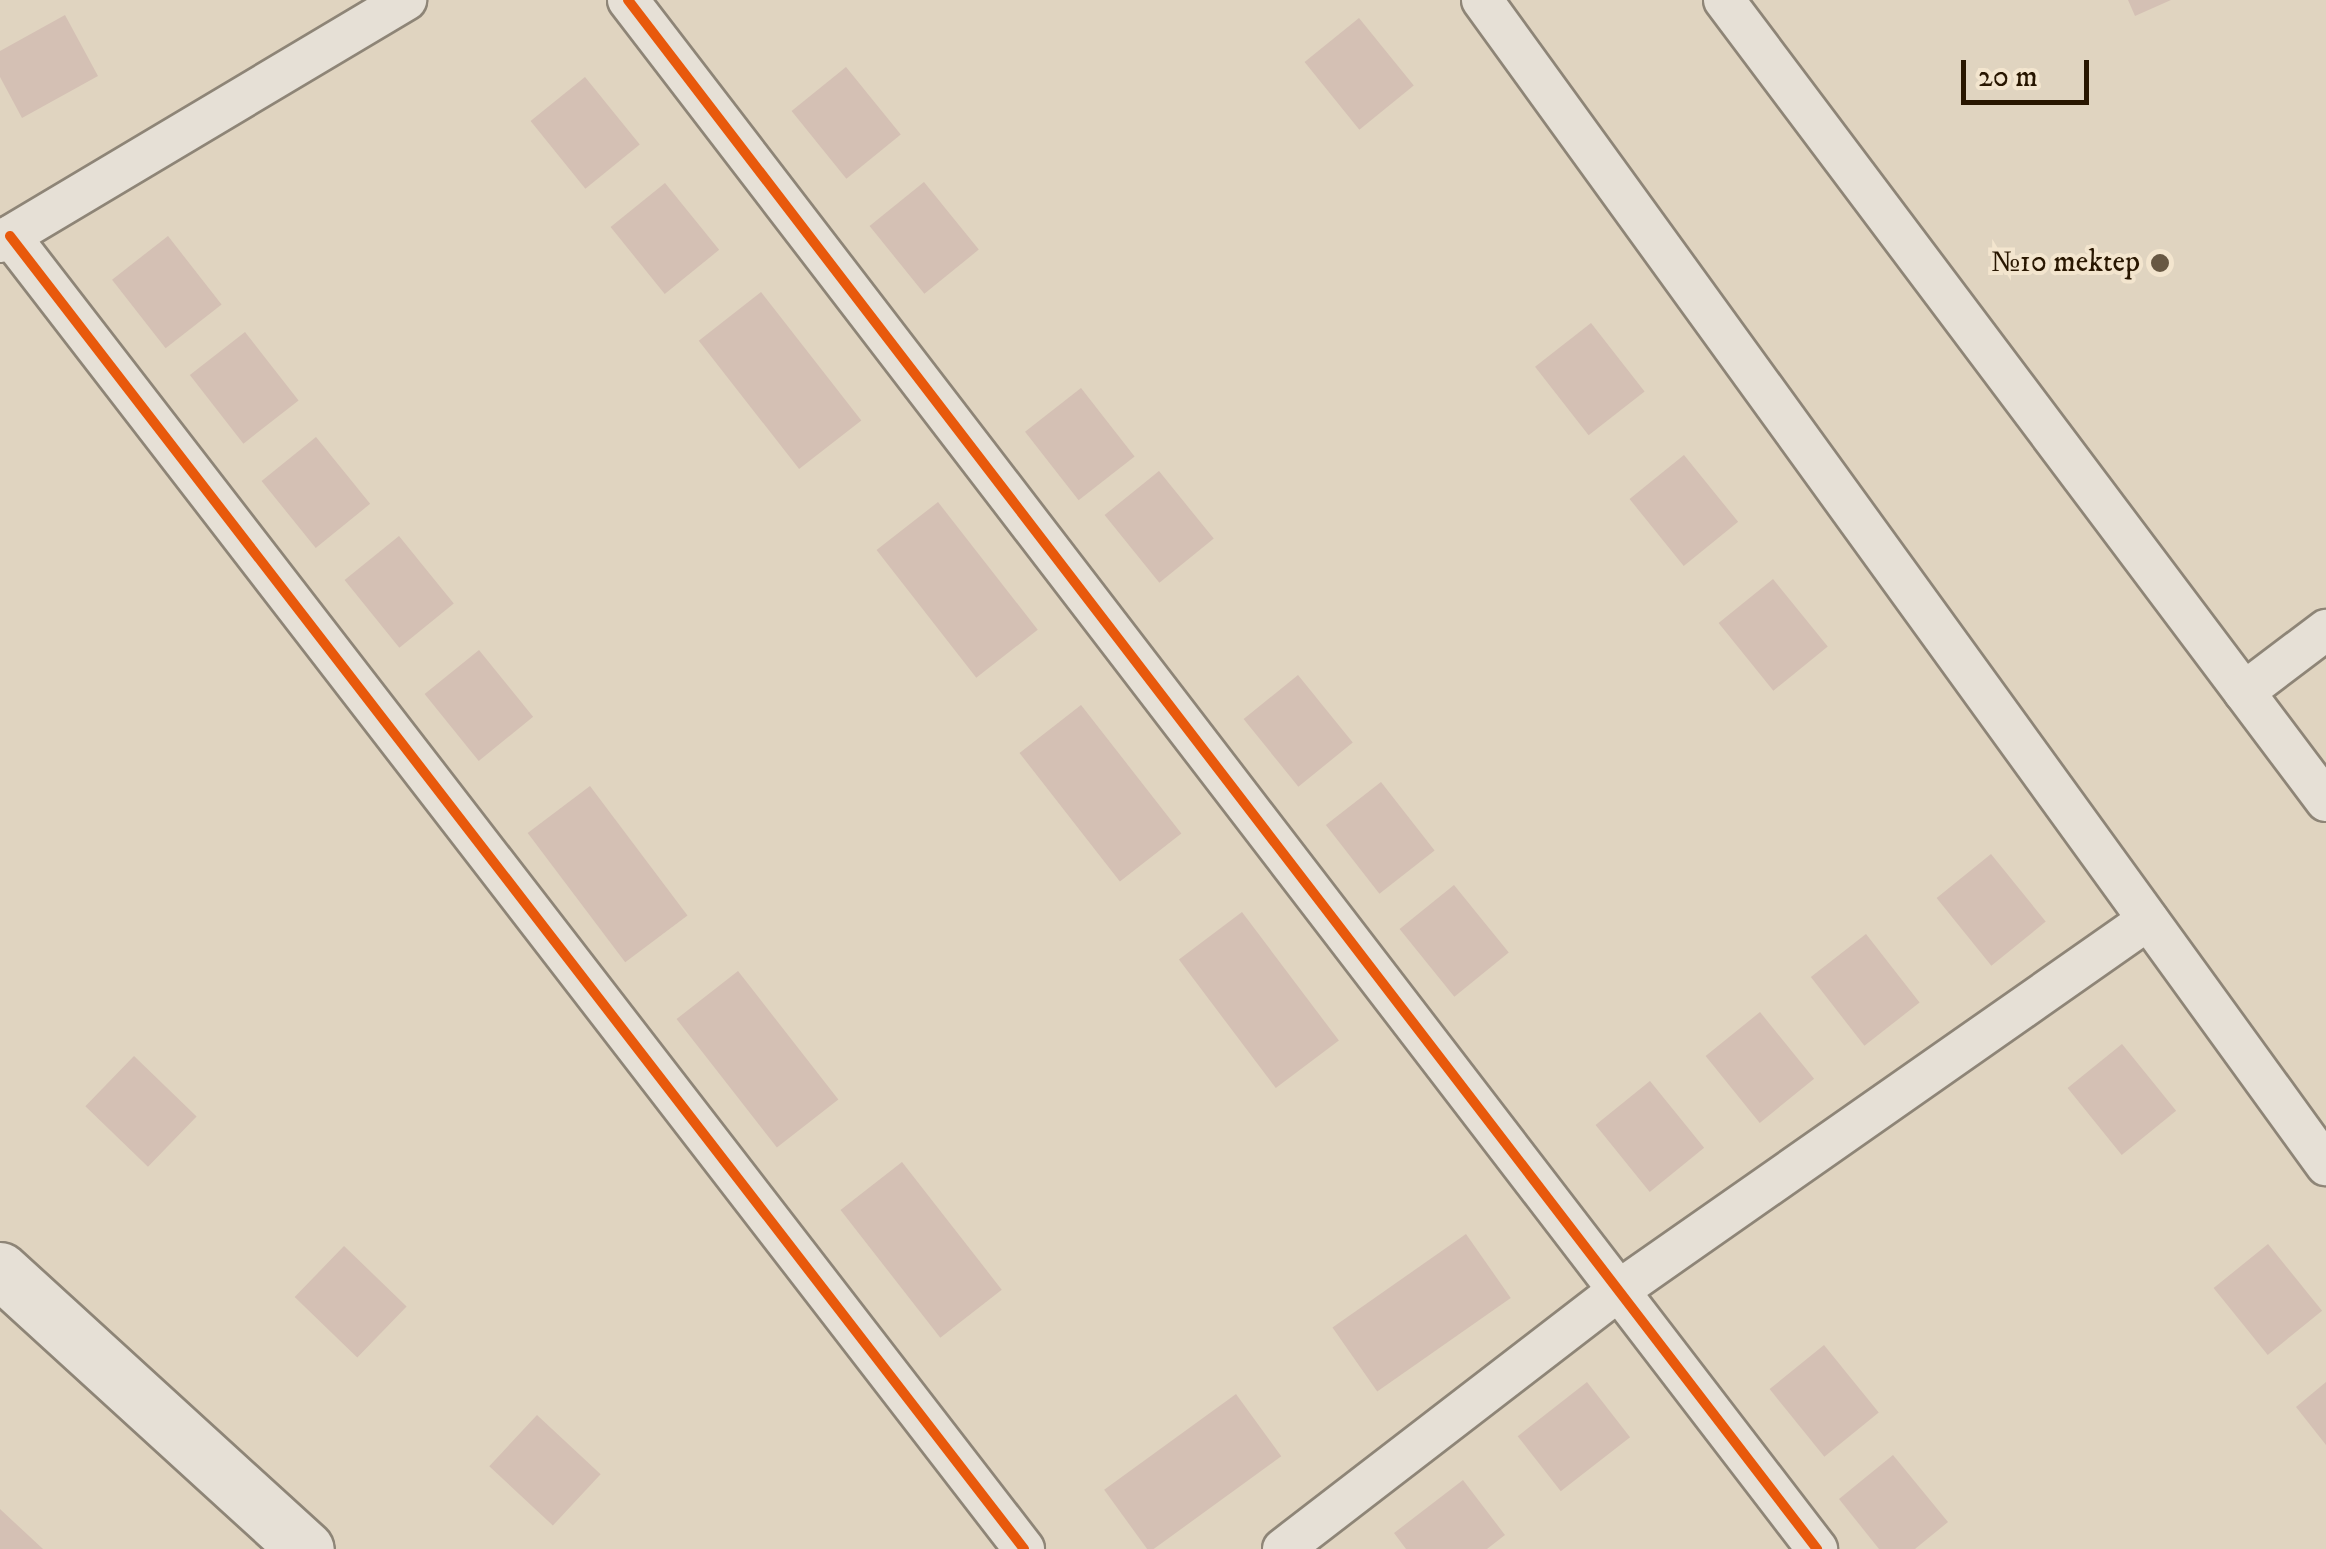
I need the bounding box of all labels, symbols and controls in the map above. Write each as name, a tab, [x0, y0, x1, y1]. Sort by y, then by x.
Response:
scale bar	[1966, 40, 2094, 102]
text: 20 m	[1978, 59, 2038, 96]
place label: №10 mektep	[1991, 245, 2140, 281]
marker: №10 mektep	[2149, 252, 2171, 274]

